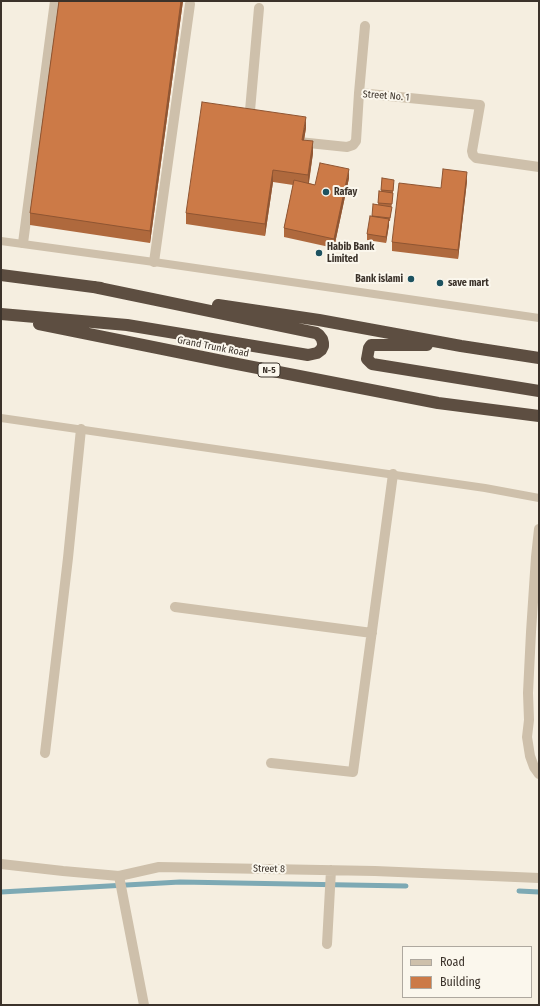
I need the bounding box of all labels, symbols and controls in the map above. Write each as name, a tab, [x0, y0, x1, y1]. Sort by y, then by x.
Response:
street label: Street No. 1	[362, 88, 410, 104]
place label: Rafay	[334, 186, 357, 198]
marker: Rafay	[321, 187, 331, 197]
place label: Habib Bank Limited	[327, 241, 374, 264]
marker: Habib Bank Limited	[314, 248, 324, 258]
place label: Bank islami	[355, 273, 403, 285]
marker: Bank islami	[406, 274, 416, 284]
place label: save mart	[448, 277, 489, 289]
marker: save mart	[435, 278, 445, 288]
street label: Grand Trunk Road	[176, 334, 250, 360]
road number: N-5	[258, 363, 280, 377]
street label: Street 8	[253, 863, 285, 875]
legend	[402, 946, 532, 998]
text: Road	[440, 955, 465, 969]
text: Building	[440, 975, 480, 989]

